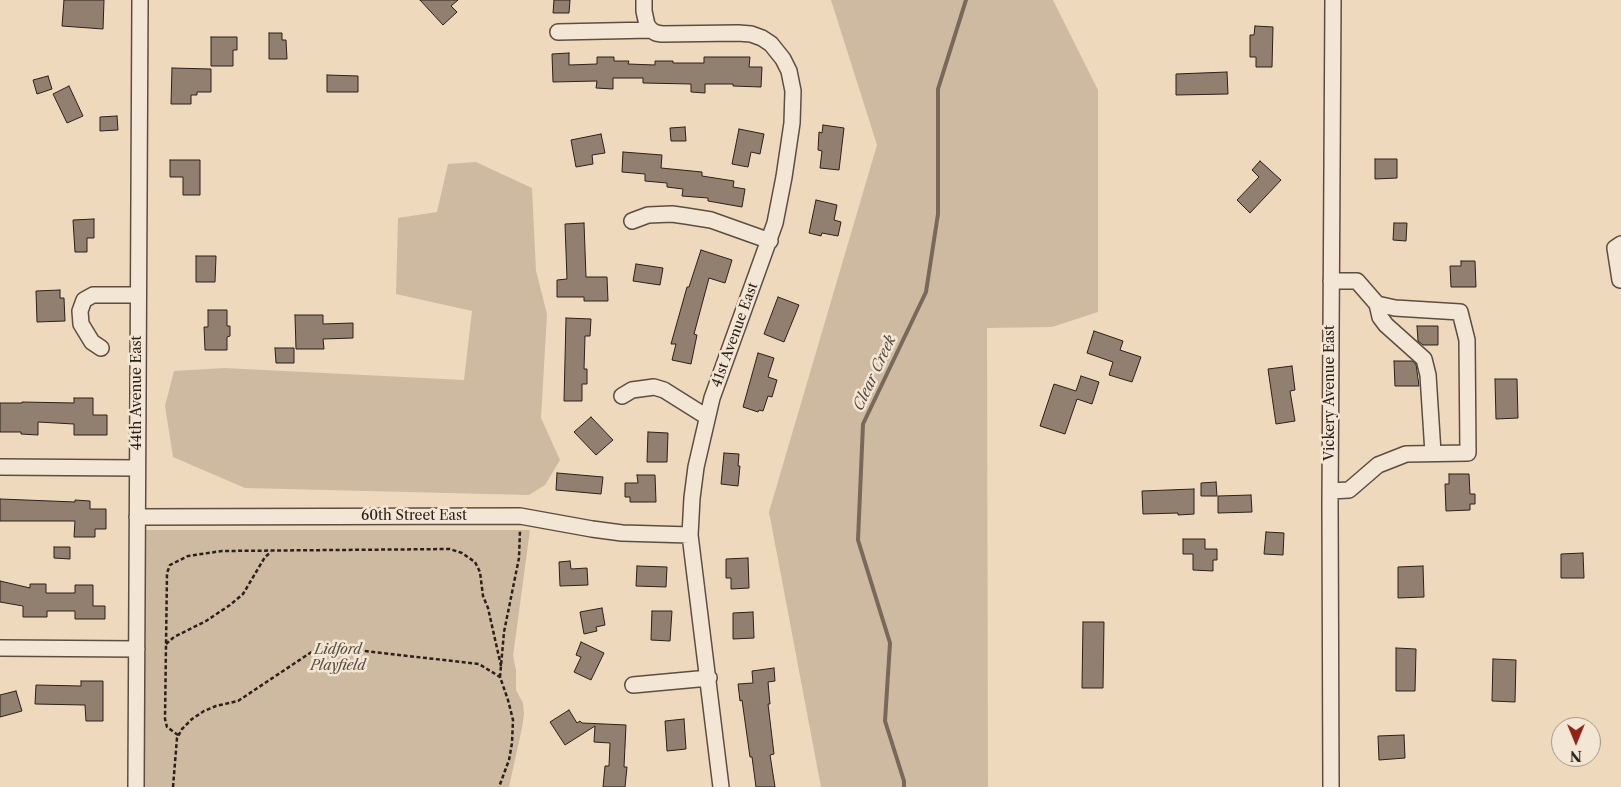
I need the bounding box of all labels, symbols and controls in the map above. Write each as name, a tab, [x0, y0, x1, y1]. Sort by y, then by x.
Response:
street label: 41st Avenue East	[708, 280, 762, 390]
street label: Vickery Avenue East	[1322, 325, 1338, 461]
water label: Clear Creek	[850, 332, 900, 414]
street label: 44th Avenue East	[129, 335, 145, 451]
street label: 60th Street East	[361, 508, 467, 524]
park label: Lidford Playfield	[310, 642, 366, 674]
north arrow	[1551, 717, 1601, 767]
text: N	[1570, 747, 1582, 765]

